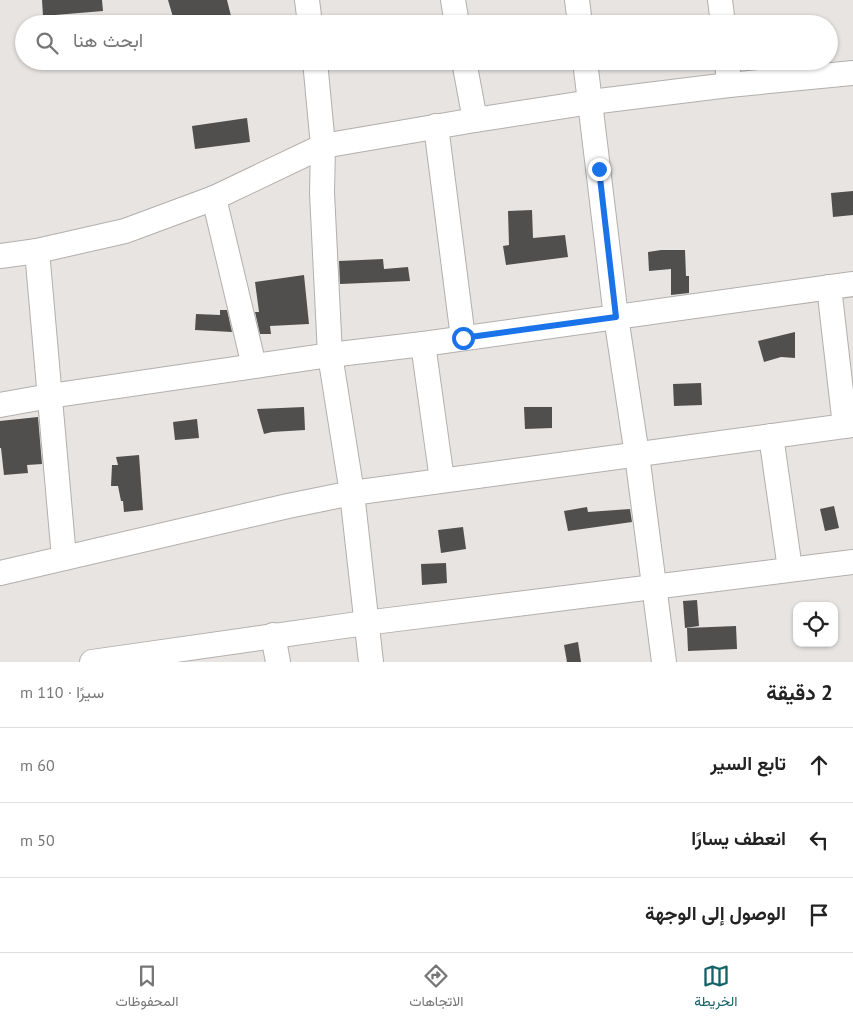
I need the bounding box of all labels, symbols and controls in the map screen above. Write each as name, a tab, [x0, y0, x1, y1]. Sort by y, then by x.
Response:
search box	[15, 15, 838, 70]
text: ابحث هنا	[73, 28, 143, 52]
icon: search	[33, 29, 61, 57]
route end	[588, 158, 611, 181]
route start	[452, 327, 475, 350]
map controls	[793, 602, 838, 647]
button: locate	[793, 602, 838, 647]
text: 2 دقيقة	[766, 679, 833, 706]
text: سيرًا · 110 m	[20, 682, 104, 702]
text: تابع السير	[710, 751, 786, 775]
icon: ahead	[805, 751, 833, 779]
text: 60 m	[20, 755, 55, 775]
text: انعطف يسارًا	[691, 826, 786, 850]
icon: left	[805, 826, 833, 854]
text: 50 m	[20, 830, 55, 850]
text: الوصول إلى الوجهة	[645, 901, 786, 925]
icon: arrive	[805, 901, 833, 929]
tab: المحفوظات	[115, 962, 178, 1014]
tab: الاتجاهات	[409, 962, 464, 1014]
tab: الخريطة	[694, 962, 738, 1014]

